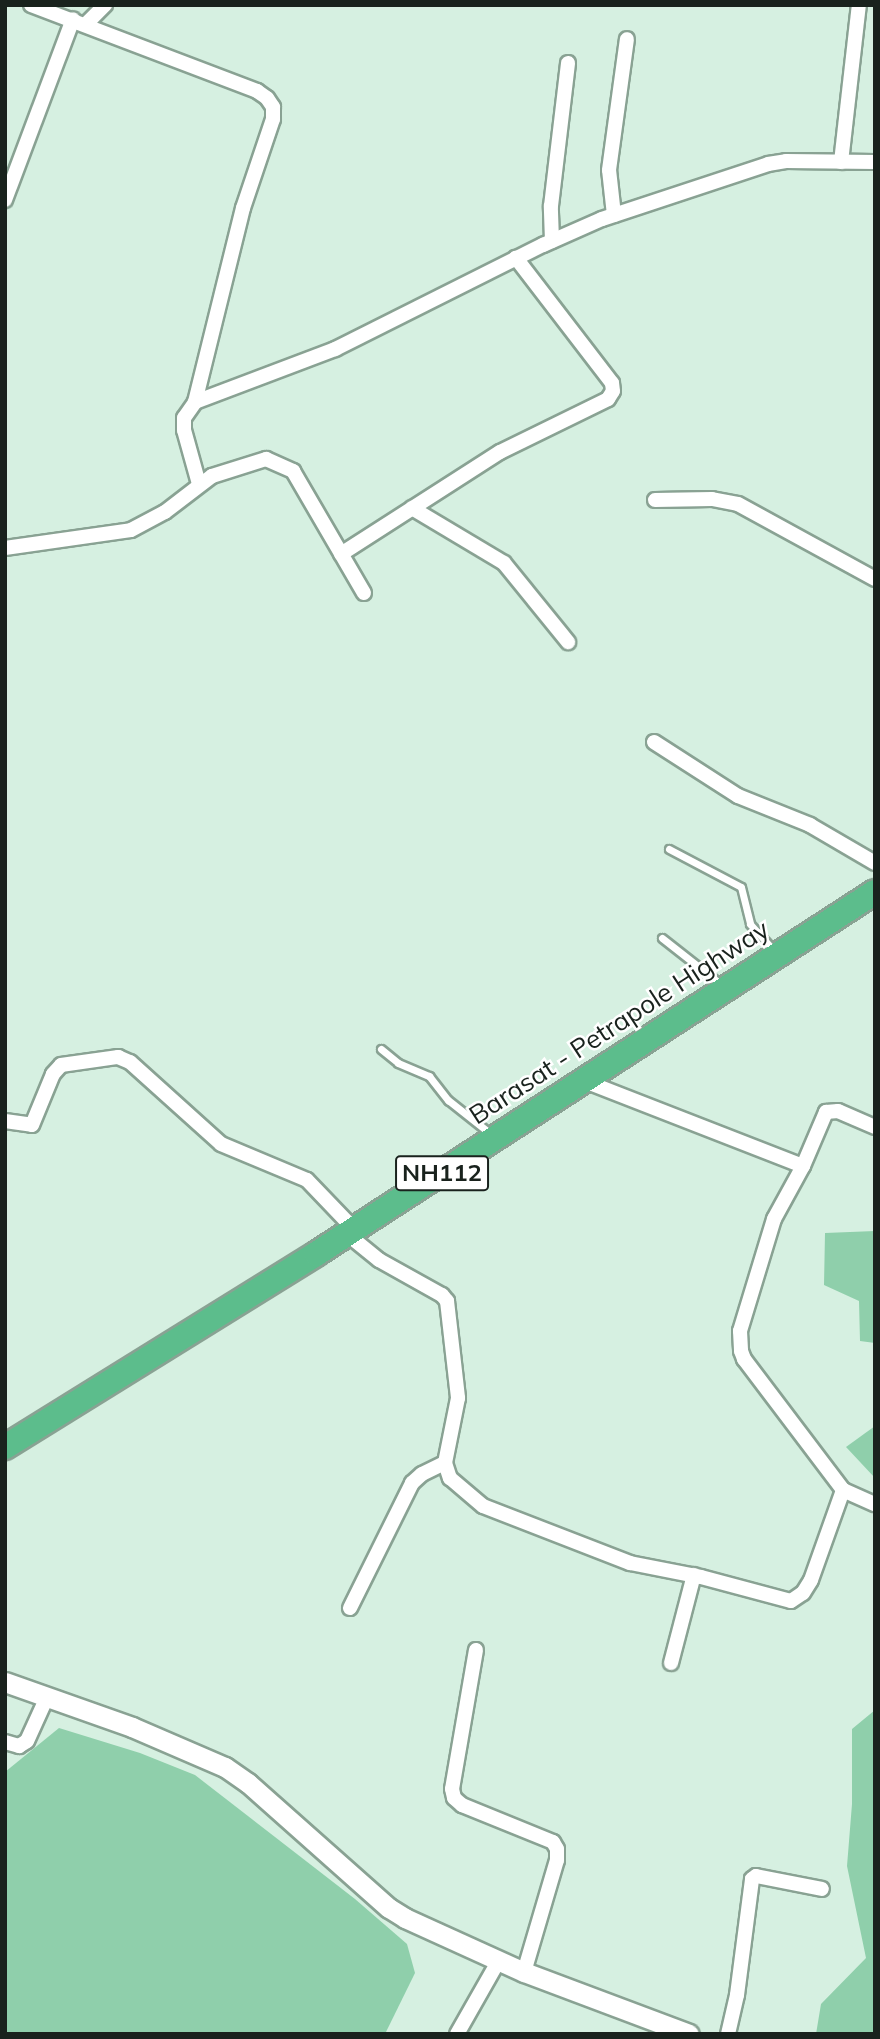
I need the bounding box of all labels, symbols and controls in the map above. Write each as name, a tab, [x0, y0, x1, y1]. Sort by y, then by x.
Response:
street label: Barasat - Petrapole Highway	[463, 913, 775, 1131]
road number: NH112	[395, 1153, 489, 1194]

